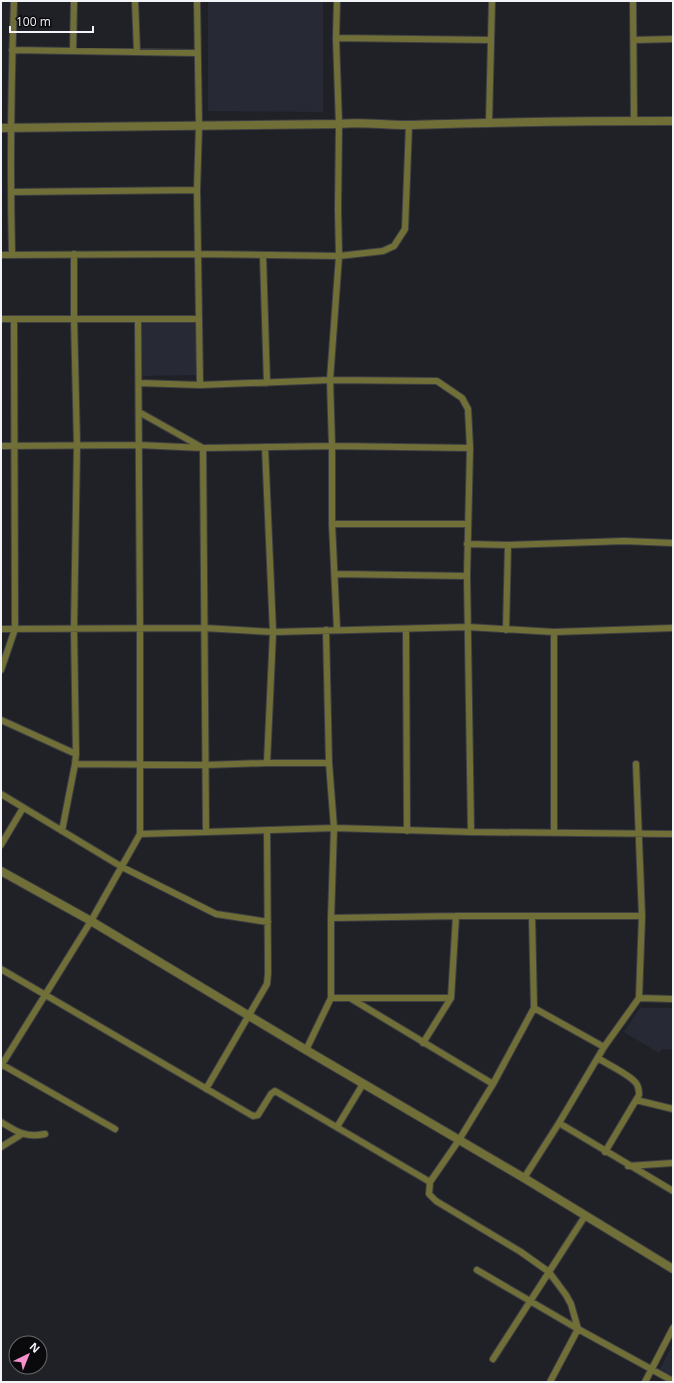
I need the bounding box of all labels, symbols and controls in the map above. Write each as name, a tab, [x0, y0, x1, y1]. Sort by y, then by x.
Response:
scale bar	[10, 8, 93, 34]
text: 100 m	[16, 13, 51, 30]
north arrow	[8, 1335, 48, 1375]
text: N	[27, 1339, 44, 1356]

